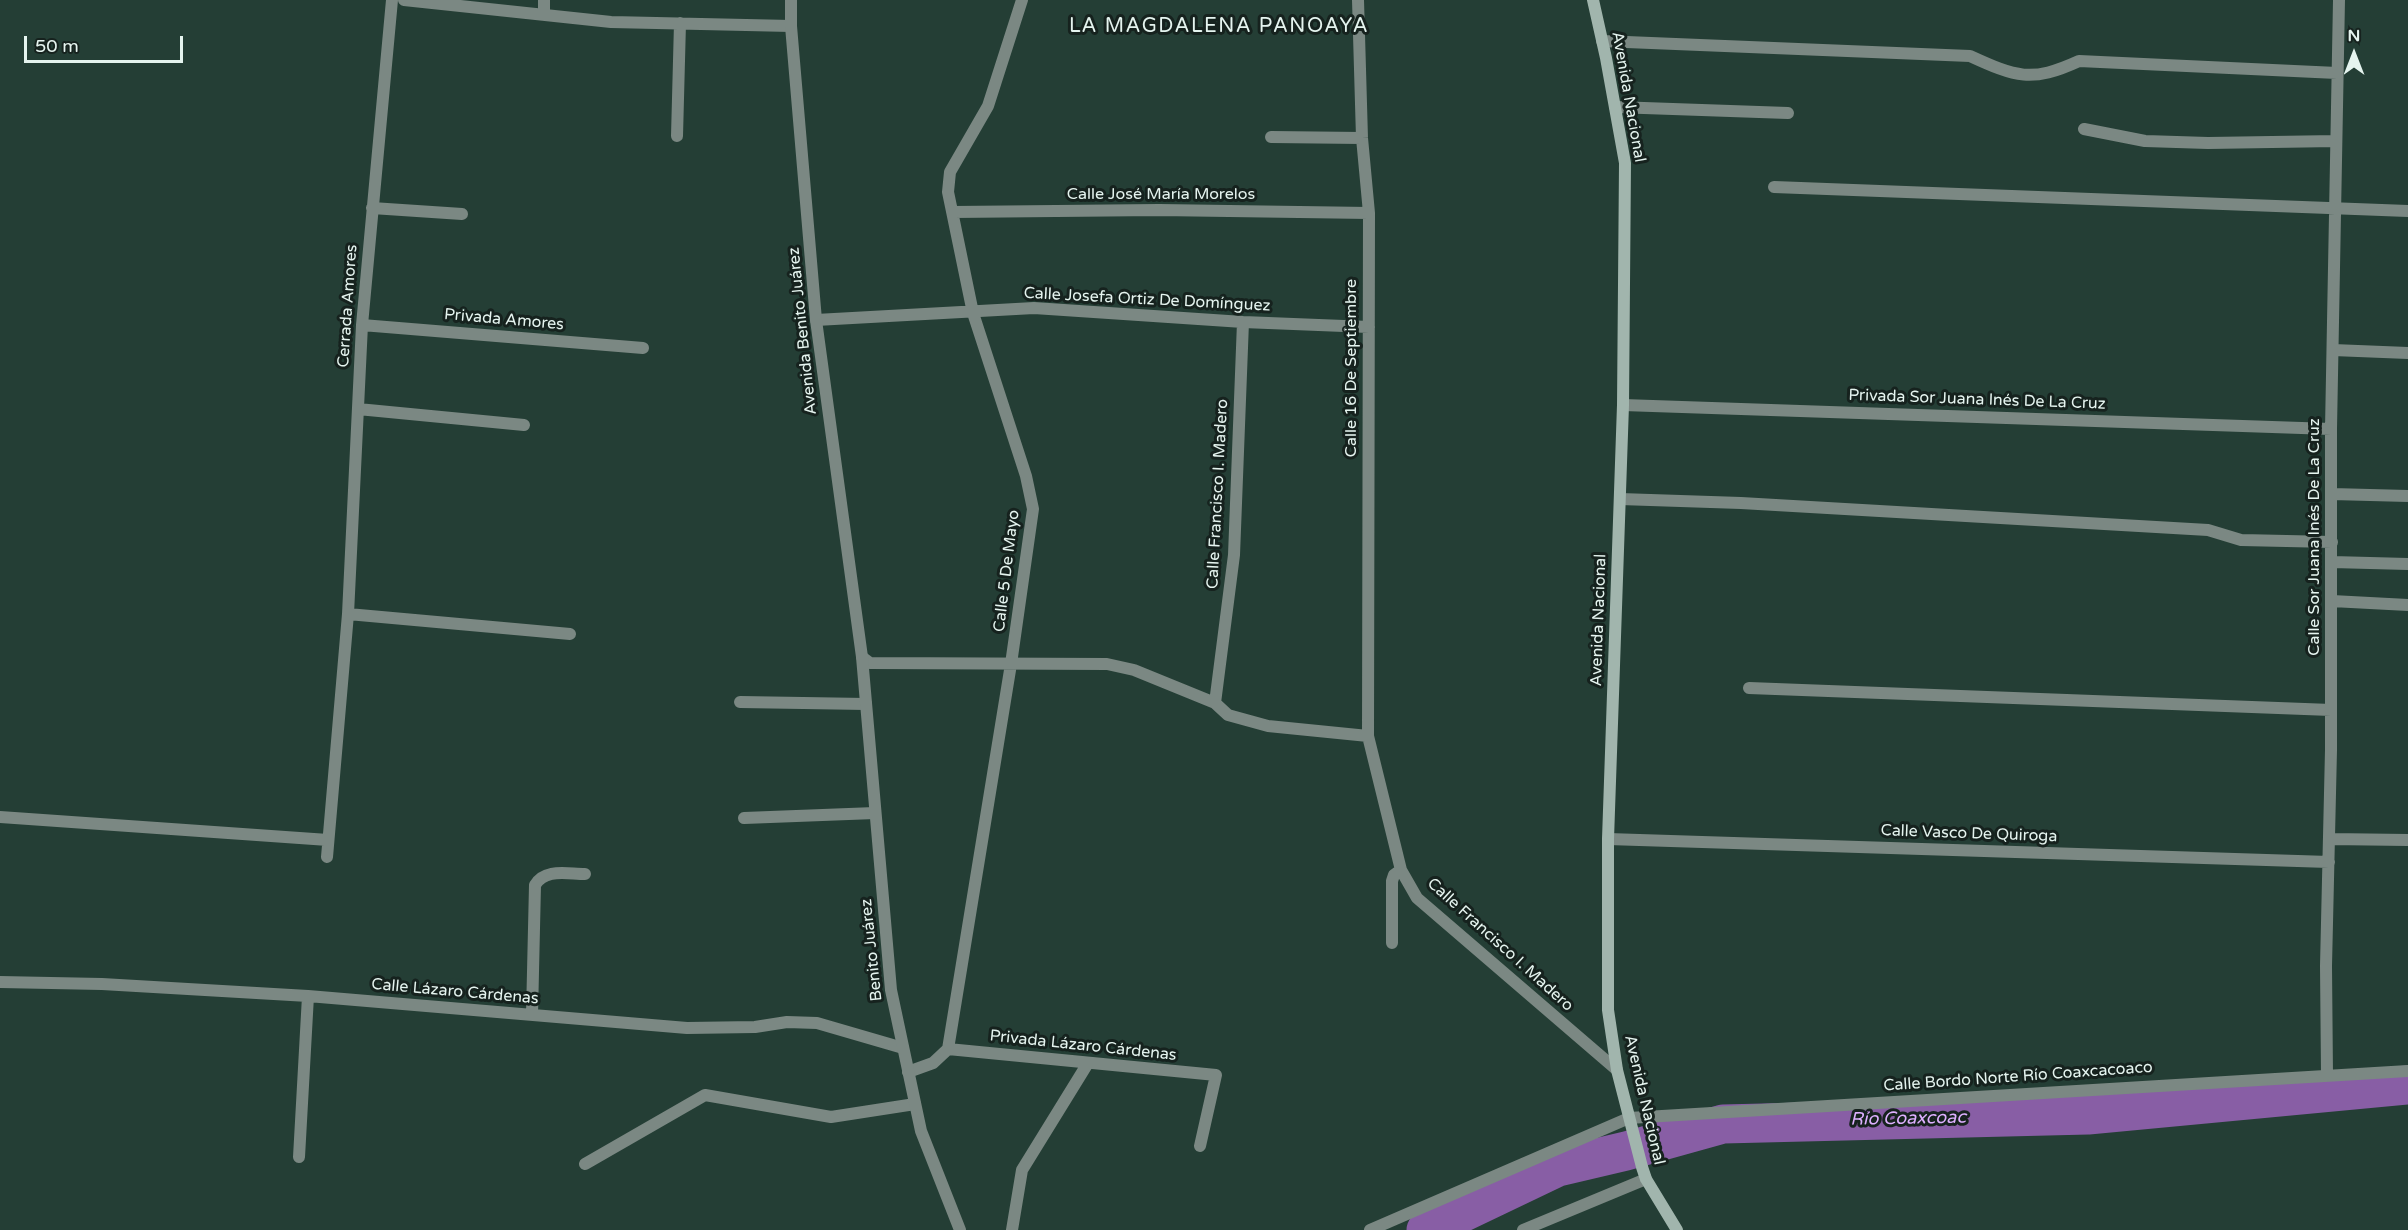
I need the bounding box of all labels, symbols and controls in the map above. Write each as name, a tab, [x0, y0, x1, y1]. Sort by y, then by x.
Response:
district label: LA MAGDALENA PANOAYA	[1069, 15, 1369, 39]
scale bar	[27, 24, 186, 62]
north arrow	[2324, 24, 2384, 84]
text: N	[2348, 26, 2360, 46]
street label: Avenida Nacional	[1607, 30, 1649, 164]
text: 50 m	[35, 35, 79, 57]
street label: Calle José María Morelos	[1067, 185, 1255, 205]
street label: Cerrada Amores	[334, 244, 362, 368]
street label: Avenida Benito Juárez	[785, 246, 821, 416]
street label: Calle 16 De Septiembre	[1342, 279, 1362, 457]
street label: Calle Josefa Ortiz De Domínguez	[1023, 284, 1271, 316]
street label: Privada Amores	[443, 305, 565, 335]
street label: Privada Sor Juana Inés De La Cruz	[1848, 386, 2106, 414]
street label: Calle Francisco I. Madero	[1203, 399, 1233, 589]
street label: Calle Sor Juana Inés De La Cruz	[2305, 418, 2325, 656]
street label: Calle 5 De Mayo	[990, 509, 1024, 633]
street label: Avenida Nacional	[1587, 553, 1611, 687]
street label: Calle Vasco De Quiroga	[1880, 821, 2058, 847]
street label: Calle Francisco I. Madero	[1423, 874, 1577, 1016]
street label: Benito Juárez	[857, 898, 887, 1002]
street label: Calle Lázaro Cárdenas	[371, 975, 539, 1009]
street label: Privada Lázaro Cárdenas	[989, 1027, 1177, 1065]
street label: Avenida Nacional	[1620, 1033, 1668, 1167]
street label: Calle Bordo Norte Río Coaxcacoaco	[1883, 1058, 2153, 1096]
water label: Río Coaxcoac	[1850, 1107, 1966, 1131]

